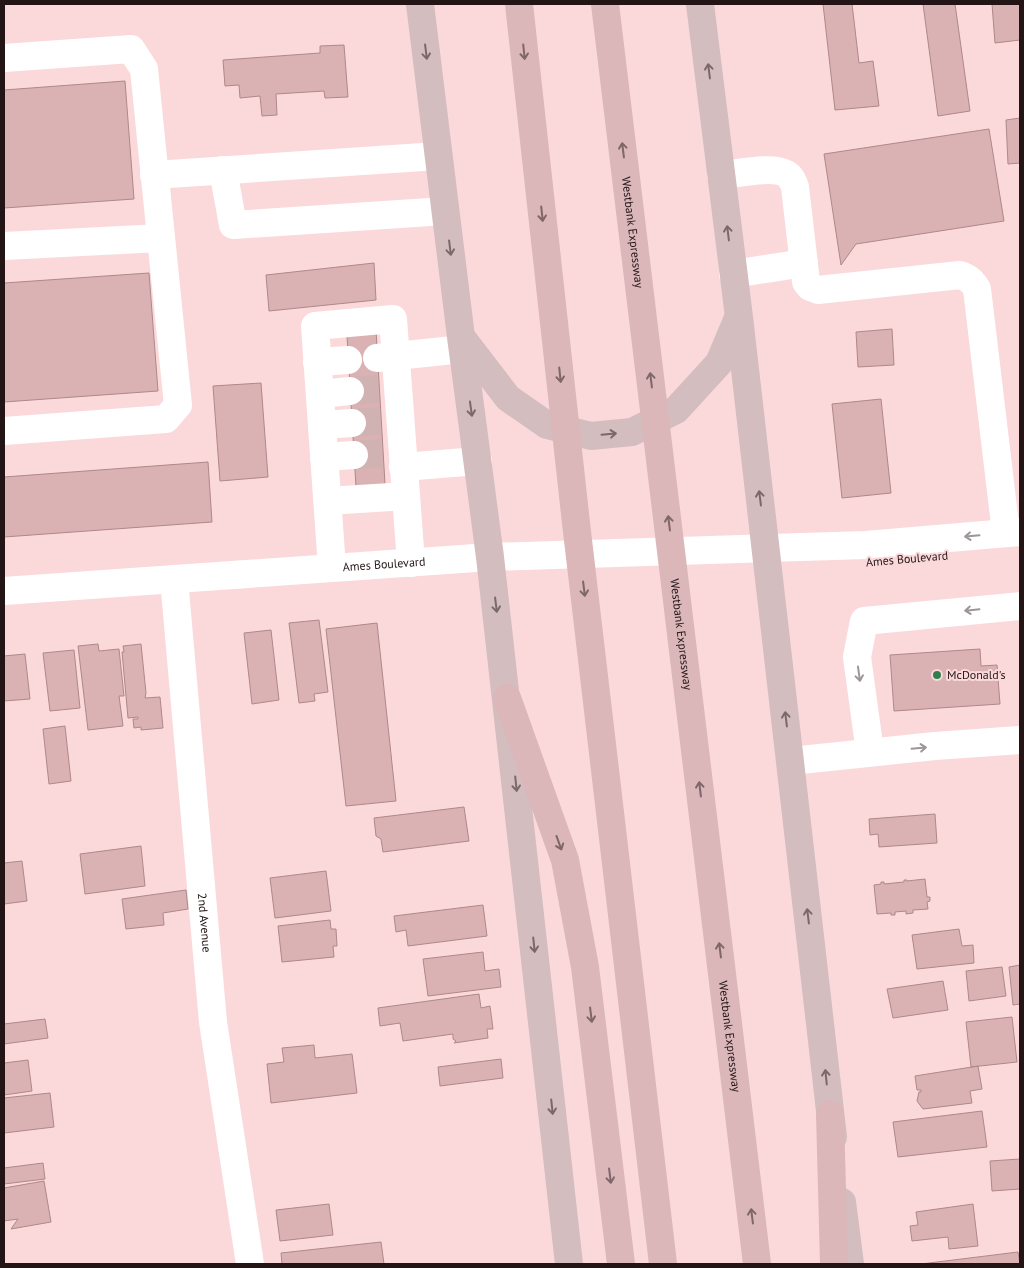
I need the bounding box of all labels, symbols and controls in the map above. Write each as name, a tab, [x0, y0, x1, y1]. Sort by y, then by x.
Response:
one-way arrow	[421, 44, 431, 60]
one-way arrow	[519, 44, 529, 60]
one-way arrow	[704, 64, 714, 80]
one-way arrow	[618, 142, 628, 158]
street label: Westbank Expressway	[619, 176, 647, 289]
one-way arrow	[537, 205, 547, 221]
one-way arrow	[723, 225, 733, 241]
one-way arrow	[445, 240, 455, 256]
one-way arrow	[555, 367, 565, 383]
one-way arrow	[646, 373, 656, 389]
one-way arrow	[466, 401, 476, 417]
one-way arrow	[601, 430, 617, 439]
one-way arrow	[755, 491, 765, 507]
one-way arrow	[664, 516, 674, 532]
one-way arrow	[964, 531, 980, 540]
street label: Ames Boulevard	[865, 547, 949, 570]
street label: Ames Boulevard	[342, 554, 426, 574]
street label: Westbank Expressway	[667, 578, 696, 691]
one-way arrow	[579, 581, 589, 597]
one-way arrow	[491, 597, 501, 613]
one-way arrow	[964, 605, 980, 615]
one-way arrow	[855, 666, 865, 682]
place label: McDonald's	[947, 667, 1006, 682]
marker: McDonald's	[931, 669, 943, 681]
one-way arrow	[781, 712, 791, 728]
one-way arrow	[911, 743, 927, 752]
one-way arrow	[511, 776, 521, 792]
one-way arrow	[695, 781, 705, 797]
one-way arrow	[555, 834, 564, 850]
street label: 2nd Avenue	[195, 892, 215, 953]
one-way arrow	[803, 908, 813, 924]
one-way arrow	[529, 937, 539, 953]
one-way arrow	[715, 943, 725, 959]
street label: Westbank Expressway	[716, 980, 744, 1093]
one-way arrow	[586, 1007, 596, 1023]
one-way arrow	[821, 1069, 831, 1085]
one-way arrow	[547, 1099, 557, 1115]
one-way arrow	[605, 1168, 615, 1184]
one-way arrow	[747, 1208, 757, 1224]

